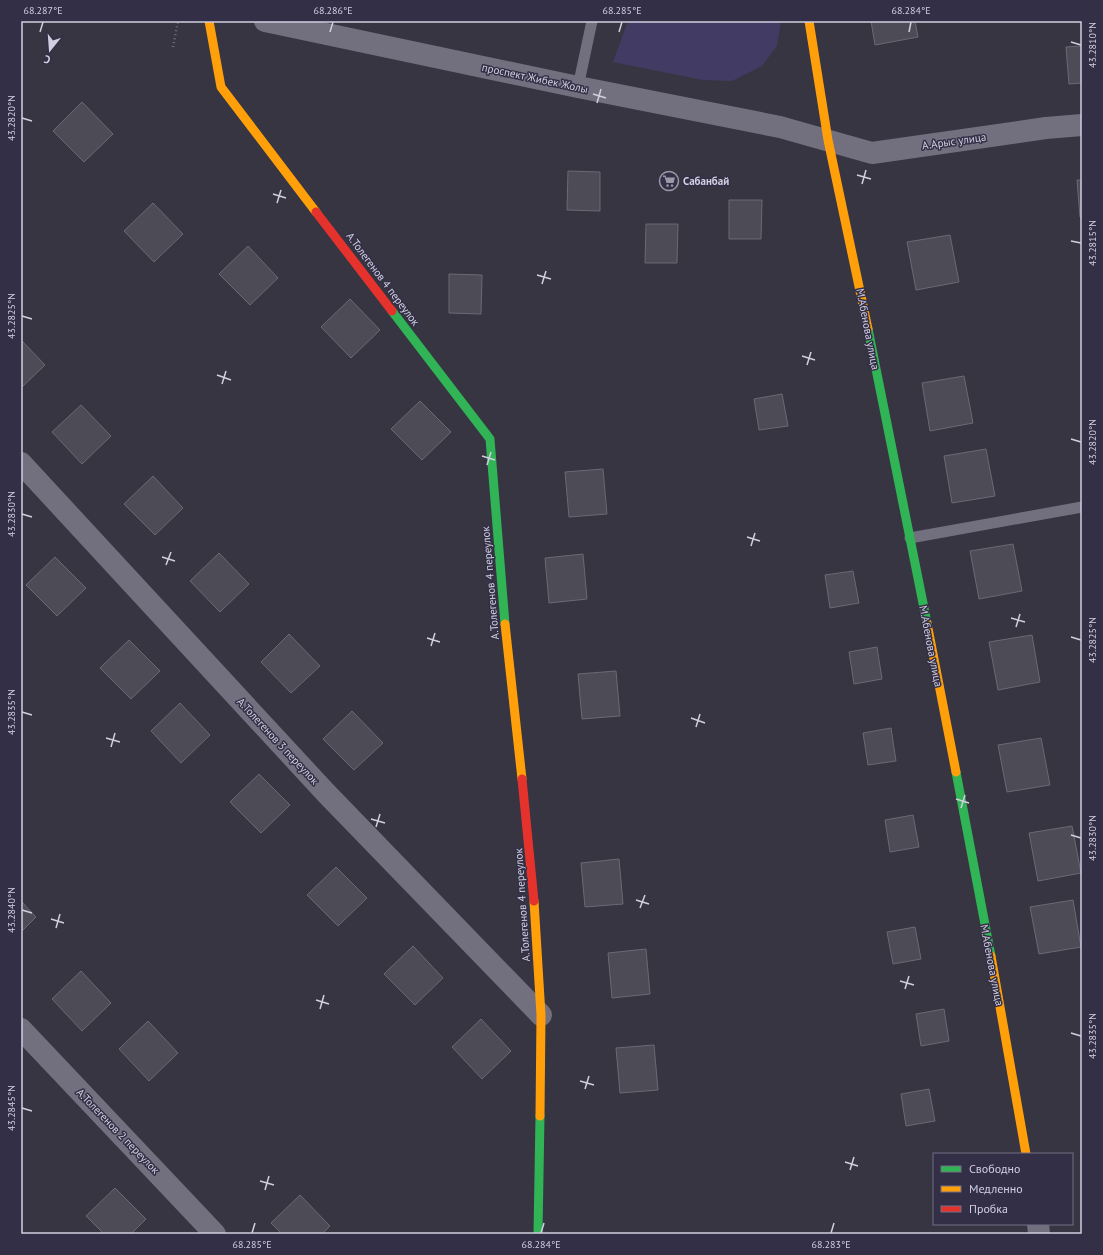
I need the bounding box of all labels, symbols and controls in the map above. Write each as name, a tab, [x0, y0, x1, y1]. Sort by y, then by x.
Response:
text: 68.287°E	[24, 4, 63, 17]
text: 68.286°E	[314, 4, 353, 17]
text: 68.285°E	[603, 4, 642, 17]
text: 68.284°E	[892, 4, 931, 17]
text: 43.2810°N	[1086, 22, 1099, 68]
north arrow	[30, 30, 70, 70]
text: С	[42, 52, 52, 67]
street label: проспект Жибек Жолы	[481, 60, 589, 96]
text: 43.2820°N	[5, 95, 18, 141]
street label: А.Арыс улица	[921, 130, 987, 152]
supermarket icon: Сабанбай	[658, 170, 680, 192]
place label: Сабанбай	[683, 174, 729, 188]
text: 43.2815°N	[1086, 220, 1099, 266]
street label: А.Толегенов 4 переулок	[343, 229, 423, 329]
street label: М.Абенова улица	[853, 287, 883, 371]
text: 43.2825°N	[5, 293, 18, 339]
text: 43.2820°N	[1086, 419, 1099, 465]
text: 43.2830°N	[5, 491, 18, 537]
street label: А.Толегенов 4 переулок	[478, 525, 502, 640]
street label: М.Абенова улица	[916, 604, 946, 688]
text: 43.2825°N	[1086, 617, 1099, 663]
text: 43.2835°N	[5, 689, 18, 735]
street label: А.Толегенов 3 переулок	[234, 695, 322, 788]
text: 43.2830°N	[1086, 815, 1099, 861]
street label: А.Толегенов 4 переулок	[511, 847, 533, 962]
text: 43.2840°N	[5, 887, 18, 933]
street label: М.Абенова улица	[977, 923, 1007, 1007]
text: 43.2835°N	[1086, 1013, 1099, 1059]
text: 43.2845°N	[5, 1085, 18, 1131]
street label: А.Толегенов 2 переулок	[74, 1085, 163, 1177]
legend	[933, 1153, 1073, 1225]
text: Свободно	[969, 1161, 1020, 1176]
text: Медленно	[969, 1181, 1023, 1196]
text: Пробка	[969, 1201, 1008, 1216]
text: 68.285°E	[233, 1238, 272, 1251]
text: 68.284°E	[522, 1238, 561, 1251]
text: 68.283°E	[812, 1238, 851, 1251]

